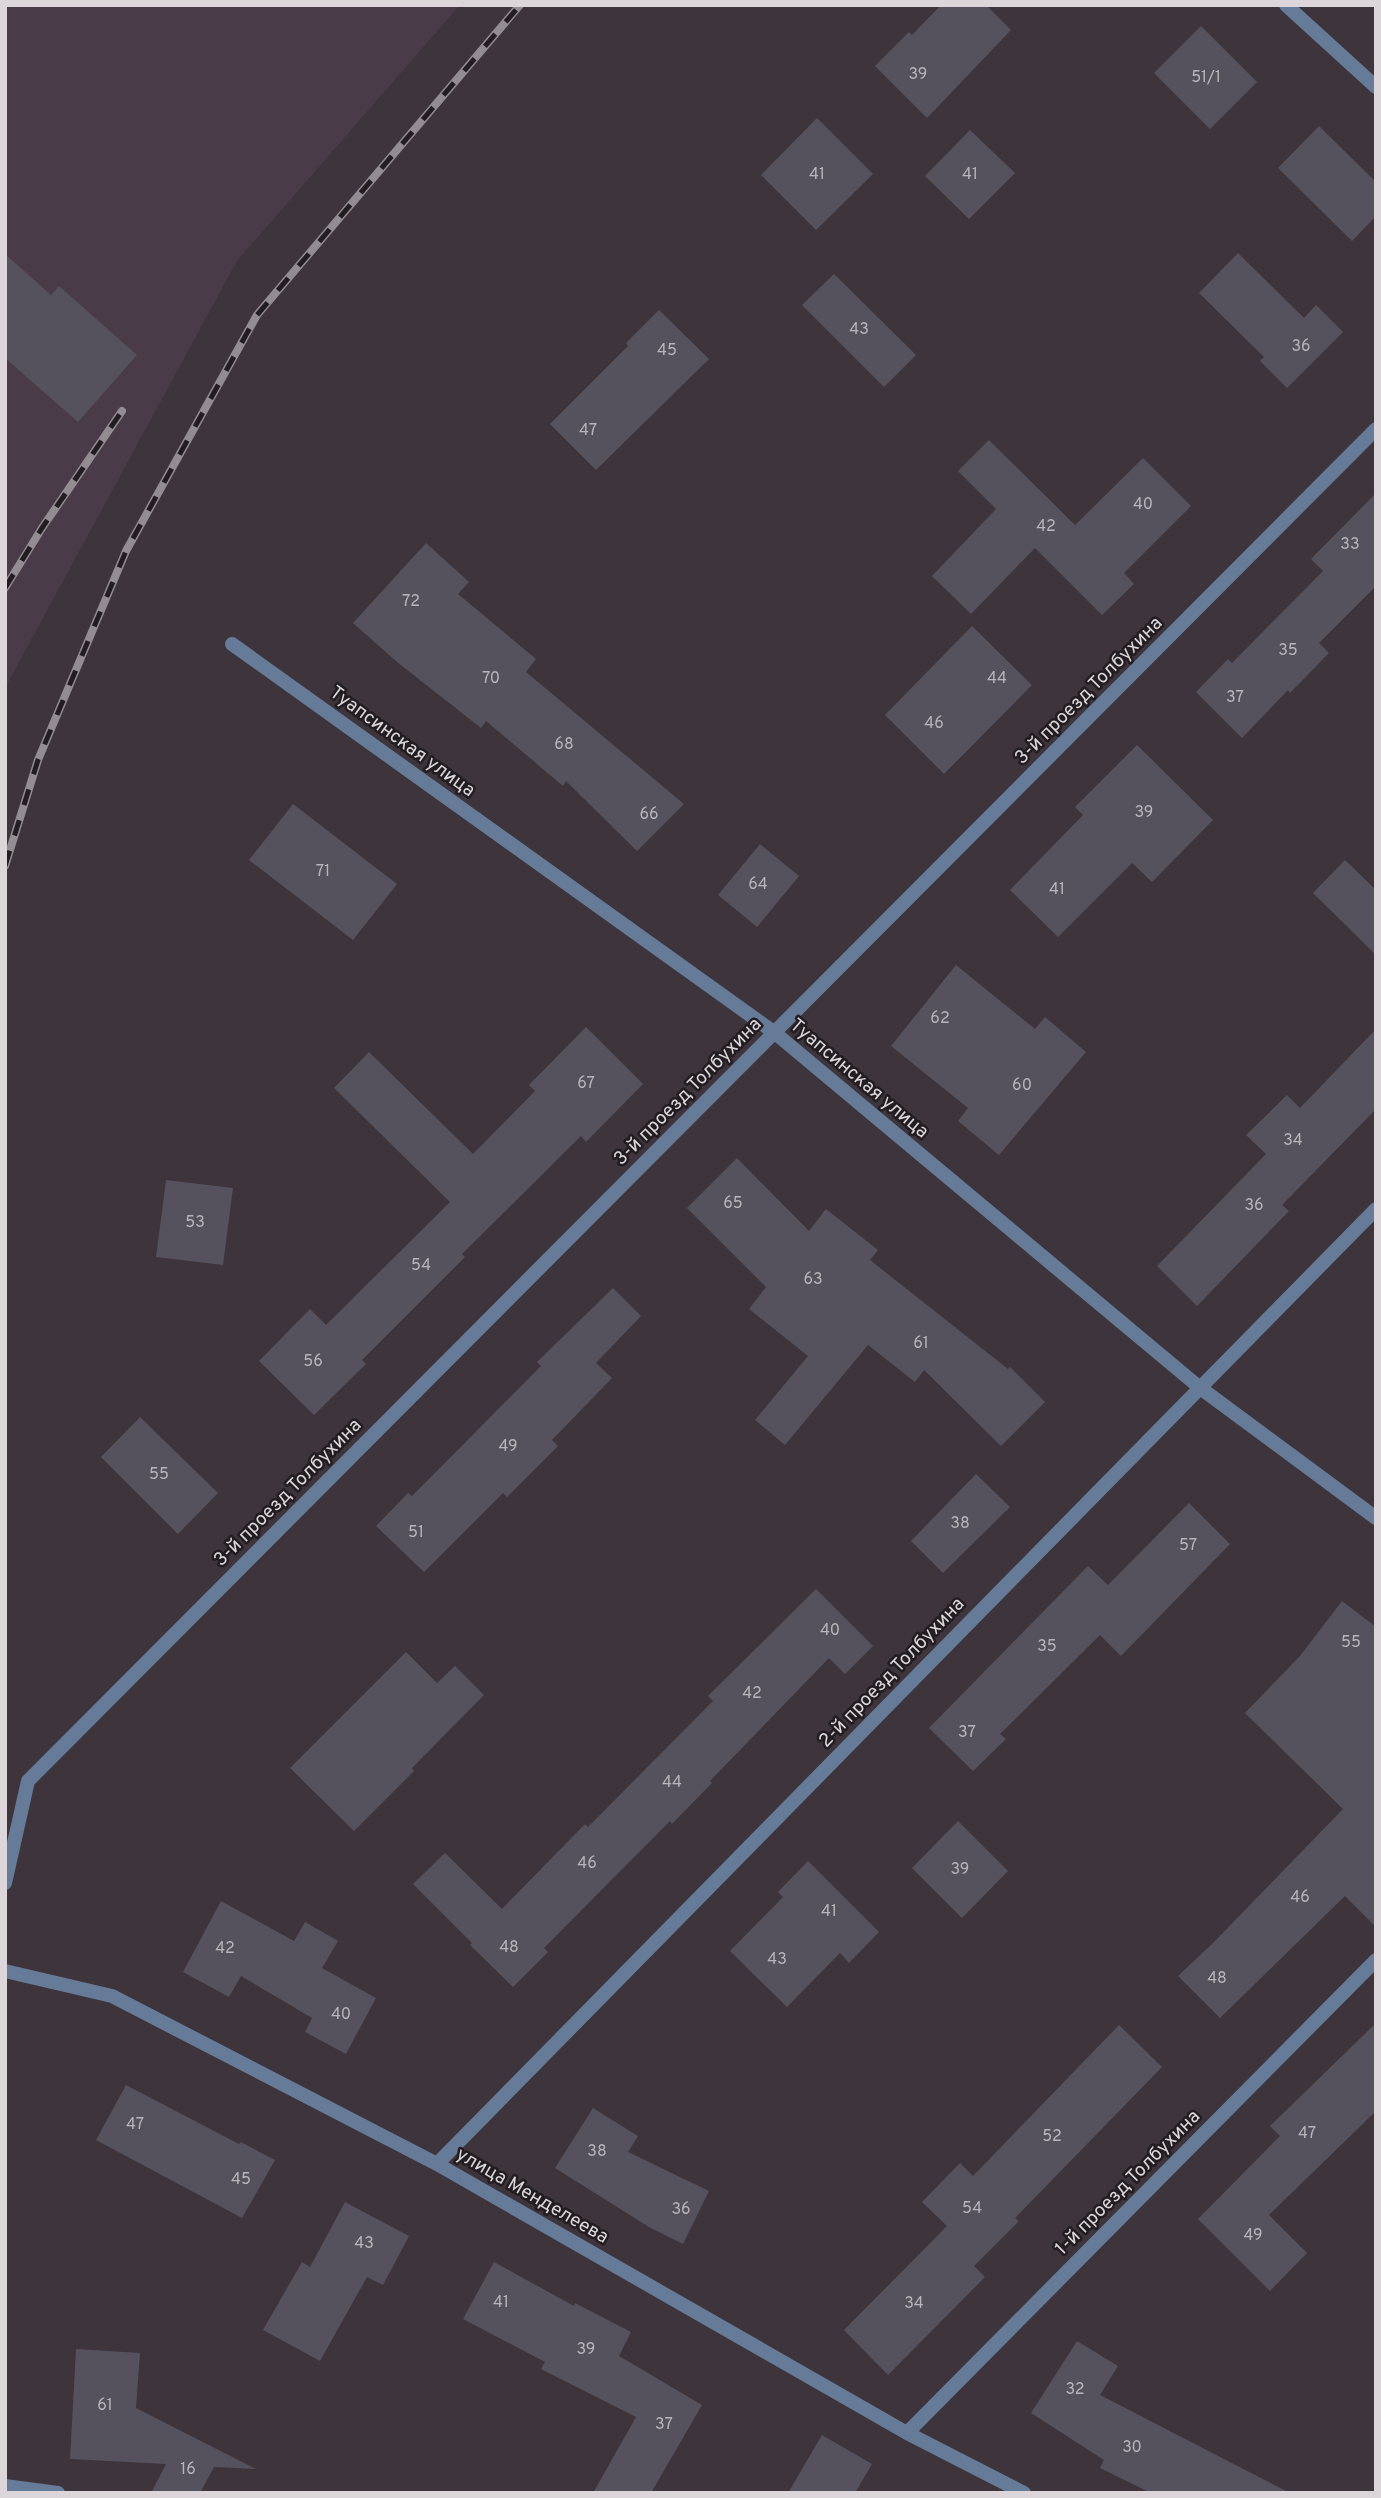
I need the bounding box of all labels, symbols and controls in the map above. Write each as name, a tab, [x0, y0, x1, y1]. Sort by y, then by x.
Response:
house number: 39	[909, 65, 927, 85]
house number: 51/1	[1191, 68, 1221, 88]
house number: 41	[809, 165, 825, 185]
house number: 41	[962, 165, 978, 185]
house number: 43	[849, 320, 869, 340]
house number: 36	[1291, 337, 1311, 357]
house number: 45	[657, 341, 677, 361]
house number: 47	[579, 421, 597, 441]
house number: 40	[1133, 495, 1153, 515]
house number: 42	[1036, 517, 1056, 537]
house number: 33	[1340, 535, 1360, 555]
house number: 72	[402, 592, 420, 612]
street label: 3-й проезд Толбухина	[1010, 612, 1168, 770]
house number: 35	[1278, 641, 1298, 661]
house number: 70	[482, 669, 500, 689]
house number: 44	[987, 669, 1007, 689]
street label: Туапсинская улица	[325, 681, 479, 803]
house number: 37	[1226, 688, 1244, 708]
house number: 46	[924, 714, 944, 734]
house number: 68	[554, 735, 574, 755]
house number: 39	[1135, 803, 1153, 823]
house number: 66	[639, 805, 659, 825]
house number: 71	[316, 862, 330, 882]
house number: 64	[748, 875, 768, 895]
house number: 41	[1049, 880, 1065, 900]
house number: 62	[930, 1009, 950, 1029]
street label: 3-й проезд Толбухина	[609, 1013, 767, 1171]
street label: Туапсинская улица	[785, 1014, 933, 1144]
house number: 67	[577, 1074, 595, 1094]
house number: 60	[1012, 1076, 1032, 1096]
house number: 34	[1283, 1131, 1303, 1151]
house number: 65	[723, 1194, 743, 1214]
house number: 36	[1244, 1196, 1264, 1216]
house number: 53	[185, 1213, 205, 1233]
house number: 54	[411, 1256, 431, 1276]
house number: 63	[803, 1270, 823, 1290]
house number: 61	[913, 1334, 929, 1354]
house number: 56	[303, 1352, 323, 1372]
street label: 3-й проезд Толбухина	[209, 1414, 367, 1572]
house number: 49	[498, 1437, 518, 1457]
house number: 55	[149, 1465, 169, 1485]
house number: 38	[950, 1514, 970, 1534]
house number: 51	[408, 1523, 424, 1543]
house number: 57	[1179, 1536, 1197, 1556]
street label: 2-й проезд Толбухина	[814, 1593, 970, 1753]
house number: 40	[820, 1621, 840, 1641]
house number: 55	[1341, 1633, 1361, 1653]
house number: 35	[1037, 1637, 1057, 1657]
house number: 42	[742, 1684, 762, 1704]
house number: 37	[958, 1723, 976, 1743]
house number: 44	[662, 1773, 682, 1793]
house number: 46	[577, 1854, 597, 1874]
house number: 39	[951, 1860, 969, 1880]
house number: 46	[1290, 1888, 1310, 1908]
house number: 41	[821, 1902, 837, 1922]
house number: 48	[499, 1938, 519, 1958]
house number: 42	[215, 1939, 235, 1959]
house number: 43	[767, 1950, 787, 1970]
house number: 48	[1207, 1969, 1227, 1989]
house number: 40	[331, 2005, 351, 2025]
street label: 1-й проезд Толбухина	[1050, 2105, 1206, 2261]
house number: 47	[126, 2115, 144, 2135]
house number: 47	[1298, 2124, 1316, 2144]
house number: 52	[1042, 2127, 1062, 2147]
house number: 38	[587, 2142, 607, 2162]
street label: улица Менделеева	[451, 2143, 613, 2249]
house number: 45	[231, 2170, 251, 2190]
house number: 54	[962, 2199, 982, 2219]
house number: 36	[671, 2200, 691, 2220]
house number: 49	[1243, 2226, 1263, 2246]
house number: 43	[354, 2234, 374, 2254]
house number: 41	[493, 2293, 509, 2313]
house number: 34	[904, 2294, 924, 2314]
house number: 39	[577, 2340, 595, 2360]
house number: 32	[1065, 2380, 1085, 2400]
house number: 61	[97, 2396, 113, 2416]
house number: 37	[655, 2415, 673, 2435]
house number: 30	[1122, 2438, 1142, 2458]
house number: 16	[180, 2460, 196, 2480]

